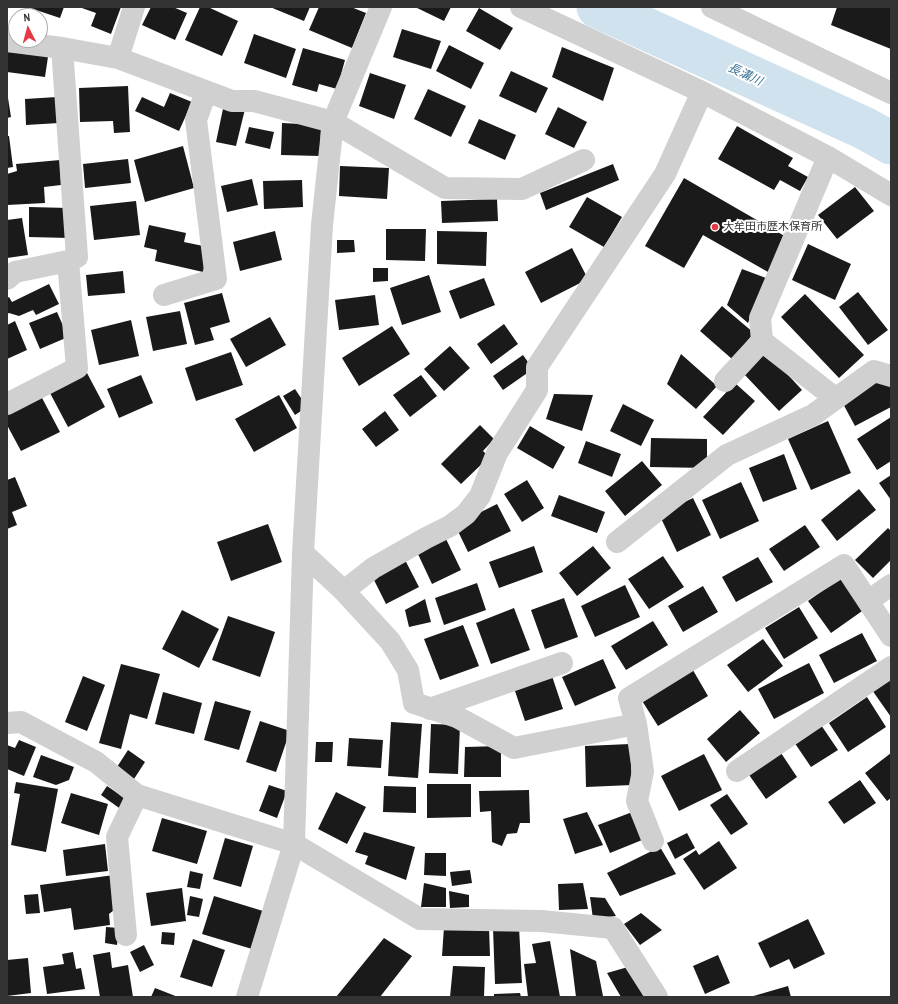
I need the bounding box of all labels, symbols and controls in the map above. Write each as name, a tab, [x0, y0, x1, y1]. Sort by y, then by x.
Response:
north arrow	[8, 8, 48, 48]
text: N	[23, 10, 31, 24]
water label: 長溝川	[726, 61, 764, 89]
place label: 大牟田市歴木保育所	[723, 220, 822, 234]
marker: 大牟田市歴木保育所	[710, 222, 720, 232]

